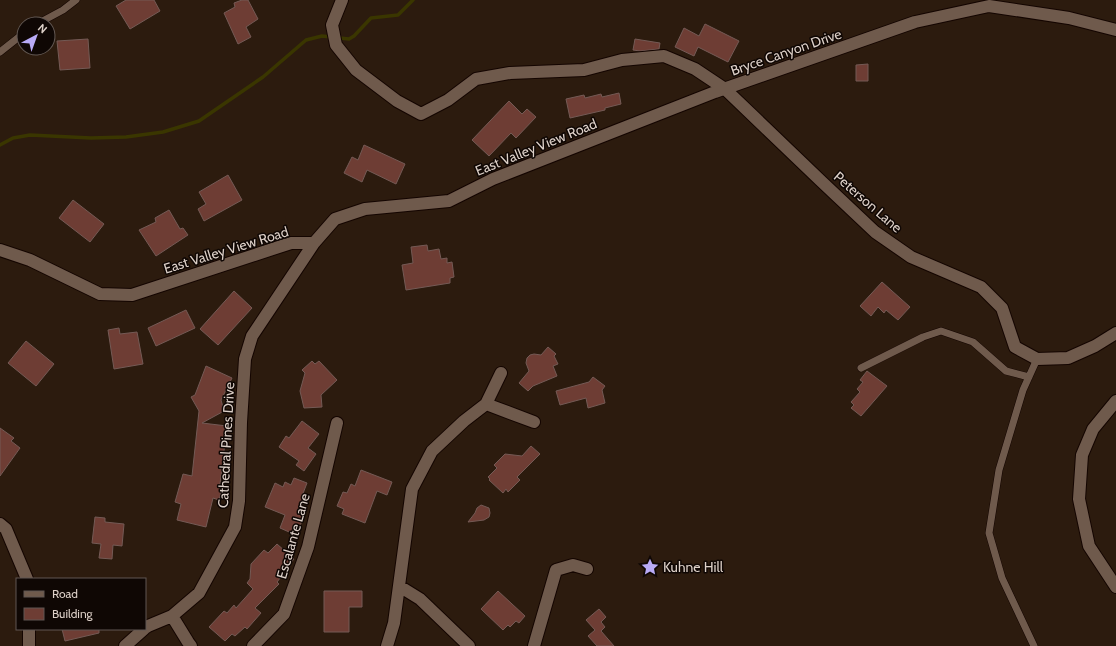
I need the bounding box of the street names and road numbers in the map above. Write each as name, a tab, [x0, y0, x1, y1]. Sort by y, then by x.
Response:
street label: Bryce Canyon Drive	[728, 25, 844, 79]
street label: East Valley View Road	[473, 114, 599, 180]
street label: Peterson Lane	[830, 168, 906, 236]
street label: East Valley View Road	[161, 222, 291, 278]
street label: Cathedral Pines Drive	[214, 382, 238, 508]
street label: Escalante Lane	[272, 491, 314, 581]

